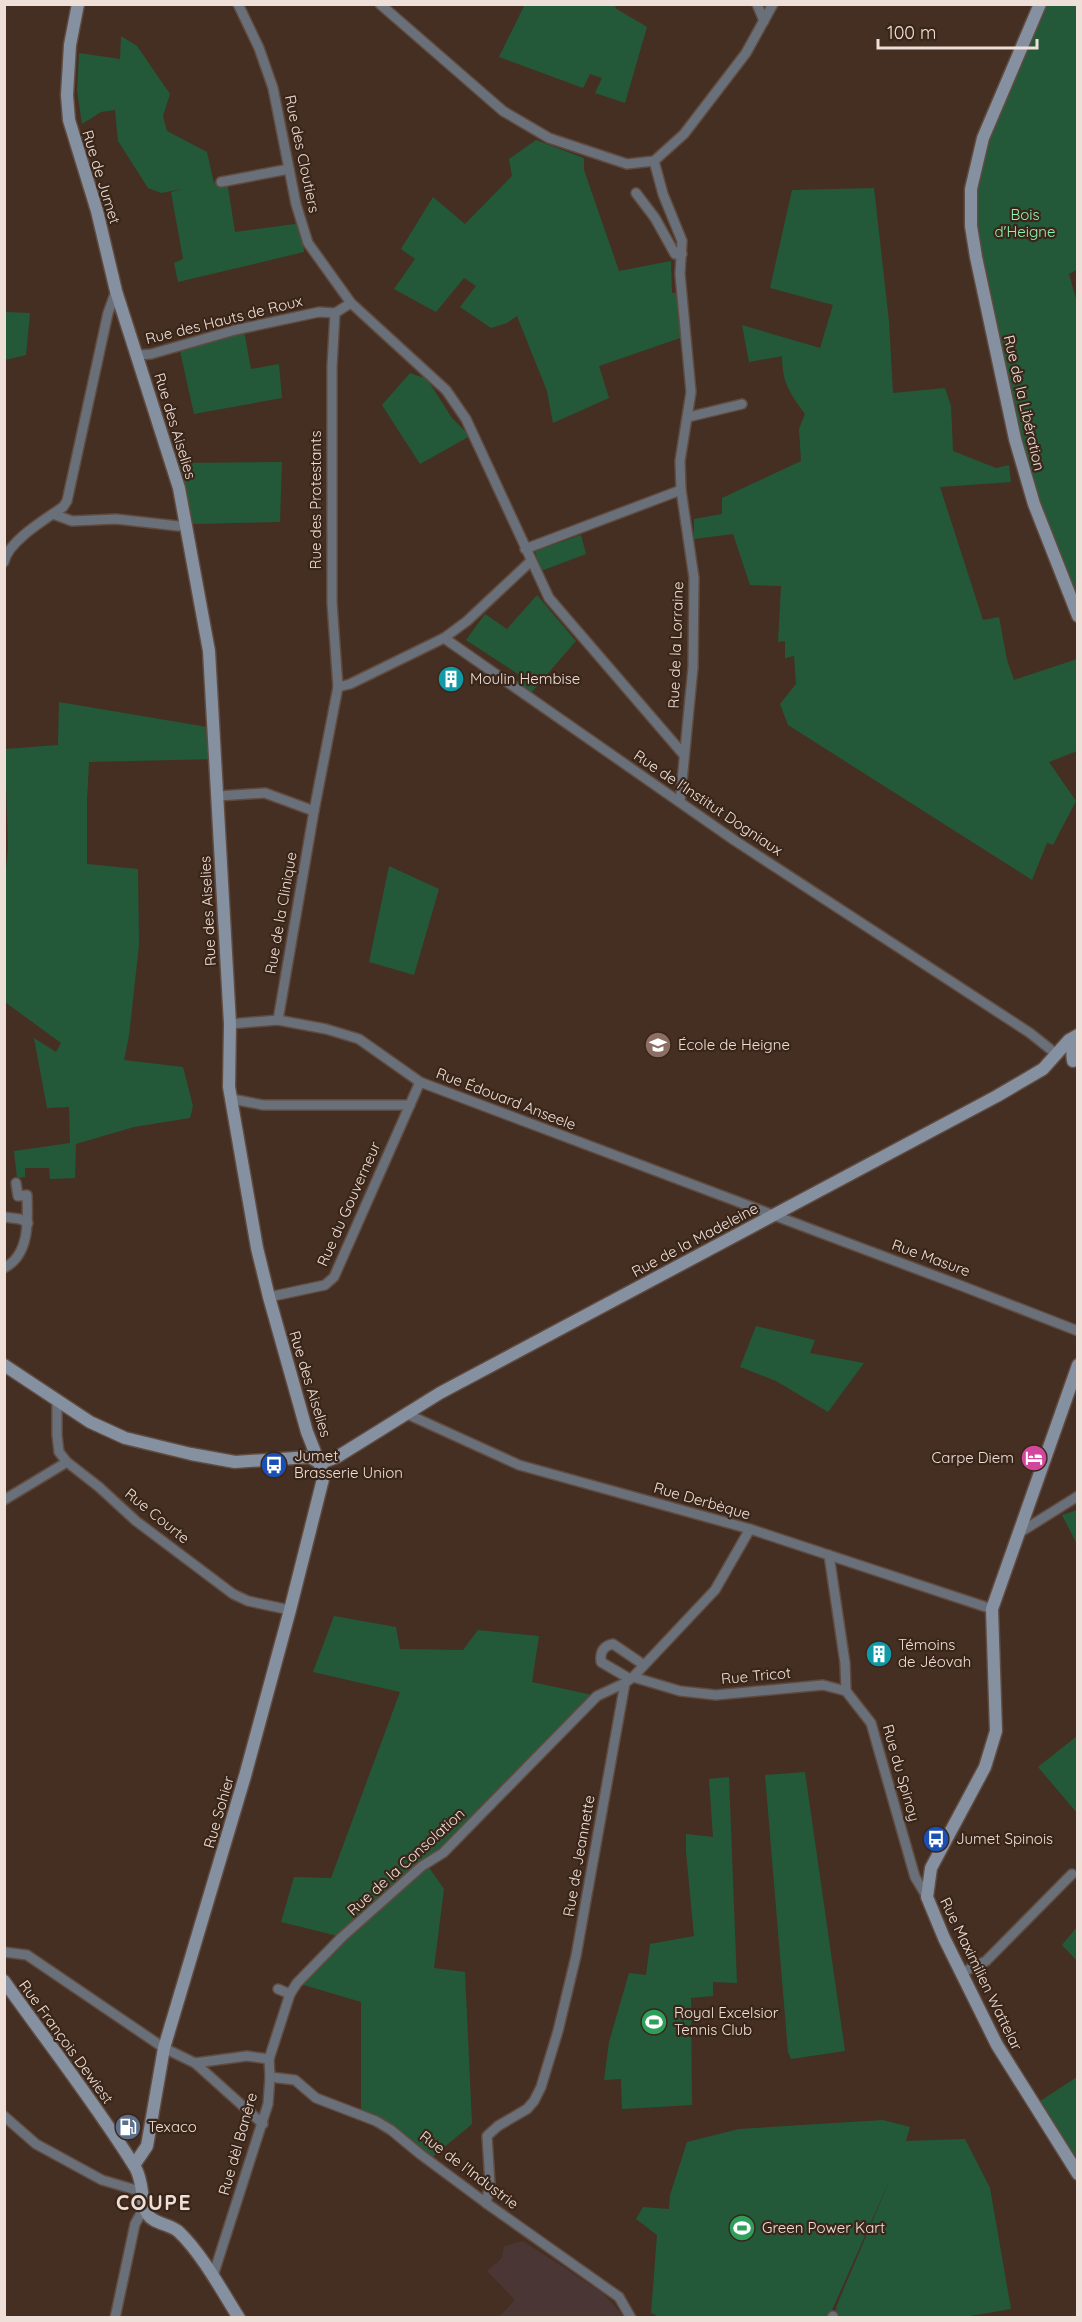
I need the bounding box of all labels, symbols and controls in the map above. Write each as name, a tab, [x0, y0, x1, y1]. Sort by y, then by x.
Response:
scale bar	[878, 12, 1037, 50]
text: 100 m	[887, 21, 936, 44]
street label: Rue des Cloutiers	[281, 93, 324, 215]
street label: Rue de Jumet	[78, 128, 125, 226]
park label: Bois d'Heigne	[995, 205, 1055, 241]
street label: Rue des Hauts de Roux	[143, 291, 304, 348]
street label: Rue de la Libération	[1000, 333, 1049, 473]
street label: Rue des Aiselies	[150, 370, 201, 481]
street label: Rue des Protestants	[306, 431, 325, 569]
street label: Rue de la Lorraine	[664, 581, 687, 709]
building icon: Moulin Hembise	[436, 664, 466, 694]
place label: Moulin Hembise	[470, 669, 580, 688]
street label: Rue de l'Institut Dogniaux	[630, 746, 786, 860]
street label: Rue de la Clinique	[260, 850, 301, 975]
street label: Rue des Aiselies	[195, 855, 220, 967]
school or university icon: École de Heigne	[643, 1030, 673, 1060]
place label: École de Heigne	[678, 1035, 790, 1054]
street label: Rue Édouard Anseele	[434, 1063, 579, 1134]
street label: Rue du Gouverneur	[312, 1138, 385, 1269]
street label: Rue de la Madeleine	[628, 1198, 761, 1281]
street label: Rue Masure	[889, 1235, 973, 1280]
street label: Rue des Aiselies	[285, 1328, 336, 1439]
hotel icon: Carpe Diem	[1019, 1443, 1049, 1473]
place label: Jumet Brasserie Union	[294, 1446, 403, 1482]
place label: Carpe Diem	[932, 1448, 1014, 1467]
bus stop icon: Jumet Brasserie Union	[259, 1450, 289, 1480]
street label: Rue Derbèque	[652, 1478, 753, 1523]
street label: Rue Courte	[121, 1484, 193, 1547]
place label: Témoins de Jéovah	[898, 1635, 971, 1671]
building icon: Témoins de Jéovah	[864, 1639, 894, 1669]
street label: Rue Tricot	[720, 1663, 792, 1688]
street label: Rue du Spinoy	[879, 1722, 924, 1824]
street label: Rue Sohier	[199, 1773, 238, 1850]
street label: Rue de Jeannette	[558, 1794, 599, 1918]
street label: Rue de la Consolation	[343, 1804, 468, 1919]
bus stop icon: Jumet Spinois	[921, 1824, 951, 1854]
place label: Jumet Spinois	[956, 1829, 1053, 1848]
street label: Rue Maximilien Wattelar	[936, 1894, 1027, 2054]
street label: Rue François Dewiest	[15, 1976, 118, 2107]
place label: Royal Excelsior Tennis Club	[674, 2003, 779, 2039]
sports icon: Royal Excelsior Tennis Club	[639, 2007, 669, 2037]
street label: Rue dèl Banêre	[214, 2090, 261, 2197]
fuel station icon: Texaco	[113, 2112, 143, 2142]
place label: Texaco	[148, 2117, 197, 2136]
street label: Rue de l'Industrie	[416, 2126, 522, 2213]
district label: COUPE	[116, 2189, 192, 2215]
sports icon: Green Power Kart	[727, 2213, 757, 2243]
place label: Green Power Kart	[762, 2218, 885, 2237]

